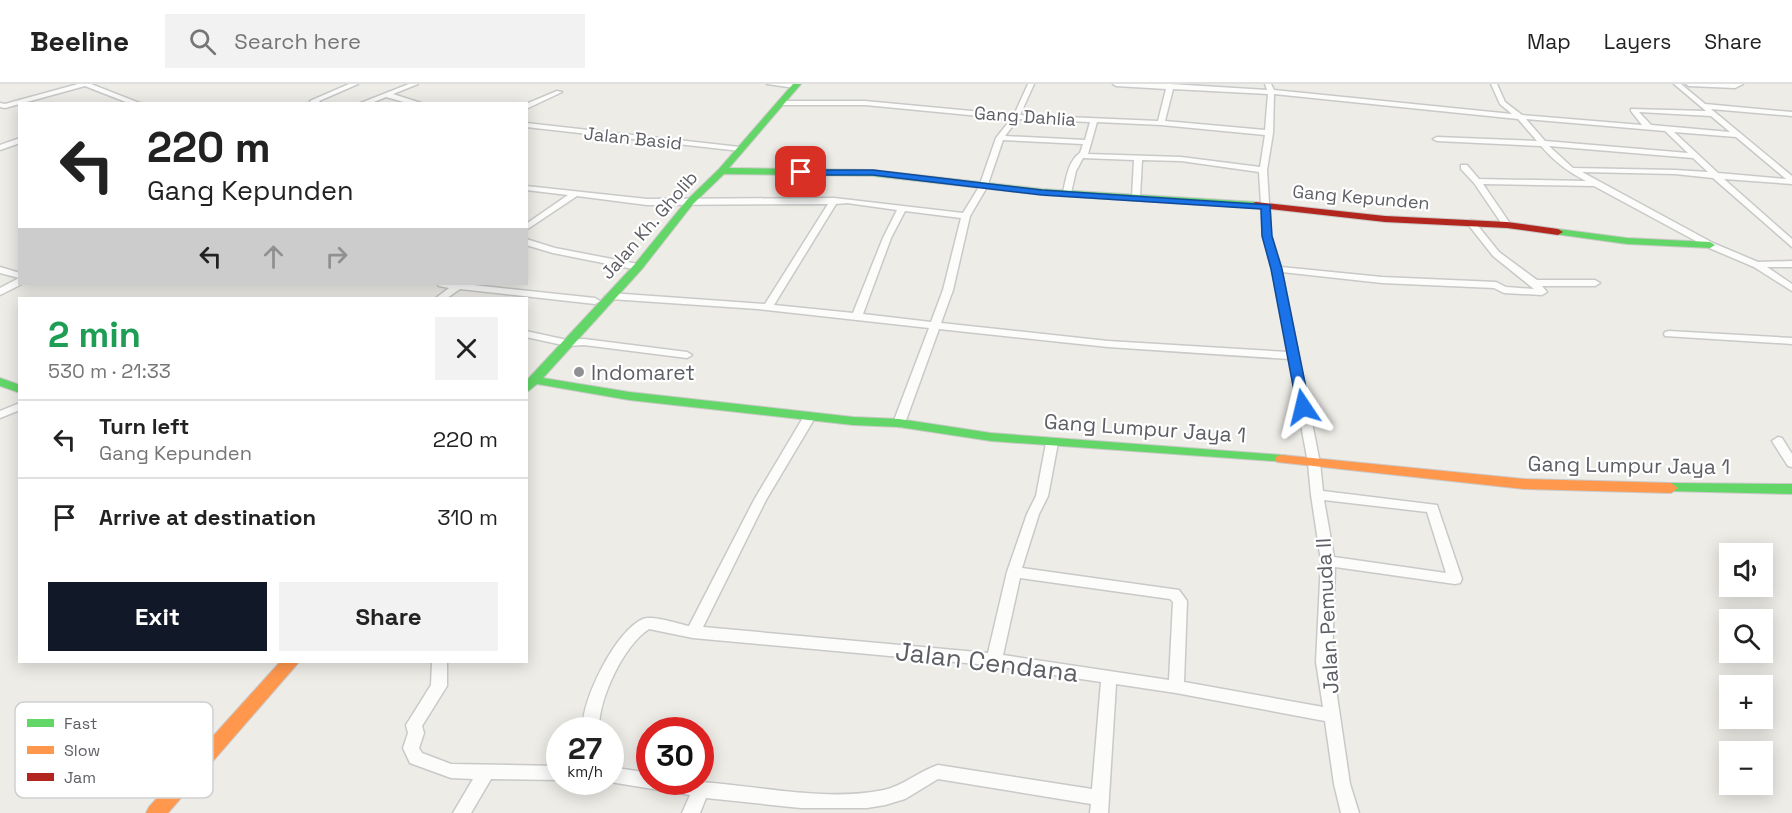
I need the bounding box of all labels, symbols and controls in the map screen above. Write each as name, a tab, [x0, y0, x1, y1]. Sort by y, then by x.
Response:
search box	[165, 14, 585, 68]
text: Beeline	[30, 23, 129, 59]
icon: search	[186, 25, 219, 58]
text: Search here	[234, 27, 361, 55]
text: Map	[1527, 28, 1571, 55]
text: Layers	[1604, 28, 1671, 55]
text: Share	[1704, 28, 1762, 55]
street label: Gang Dahlia	[973, 101, 1077, 131]
text: 220 m	[147, 121, 271, 174]
street label: Jalan Basid	[583, 121, 683, 155]
icon: left	[48, 126, 126, 204]
pin	[775, 146, 826, 197]
icon: arrive	[784, 155, 817, 188]
street label: Jalan Kh. Gholib	[596, 166, 702, 284]
text: Gang Kepunden	[147, 173, 353, 208]
street label: Gang Kepunden	[1291, 180, 1431, 214]
icon: left	[194, 240, 227, 273]
icon: ahead	[257, 240, 290, 273]
icon: right	[320, 240, 353, 273]
text: 2 min	[48, 312, 141, 358]
button: close	[435, 317, 498, 380]
text: 530 m · 21:33	[48, 358, 171, 384]
place label: Indomaret	[591, 359, 695, 386]
marker: Indomaret	[572, 365, 586, 379]
position arrow	[1271, 375, 1335, 439]
street label: Gang Lumpur Jaya 1	[1043, 407, 1247, 449]
text: Turn left	[99, 412, 189, 440]
icon: left	[48, 423, 81, 456]
text: 220 m	[433, 425, 498, 453]
text: Gang Kepunden	[99, 440, 252, 466]
street label: Gang Lumpur Jaya 1	[1528, 450, 1730, 480]
icon: arrive	[48, 501, 81, 534]
text: Arrive at destination	[99, 503, 316, 531]
text: 310 m	[437, 503, 498, 531]
street label: Jalan Pemuda II	[1309, 537, 1345, 695]
map controls	[1719, 543, 1773, 795]
button: sound	[1719, 543, 1773, 597]
button: Exit	[48, 582, 267, 651]
button: Share	[279, 582, 498, 651]
button: search	[1719, 609, 1773, 663]
street label: Jalan Cendana	[893, 634, 1081, 690]
button: +	[1719, 675, 1773, 729]
legend	[15, 702, 213, 798]
text: Fast	[64, 713, 97, 734]
speed limit sign: 30	[636, 717, 714, 795]
text: 27	[568, 729, 602, 768]
text: Slow	[64, 740, 100, 761]
button: −	[1719, 741, 1773, 795]
text: km/h	[567, 762, 603, 781]
text: Jam	[64, 767, 96, 788]

